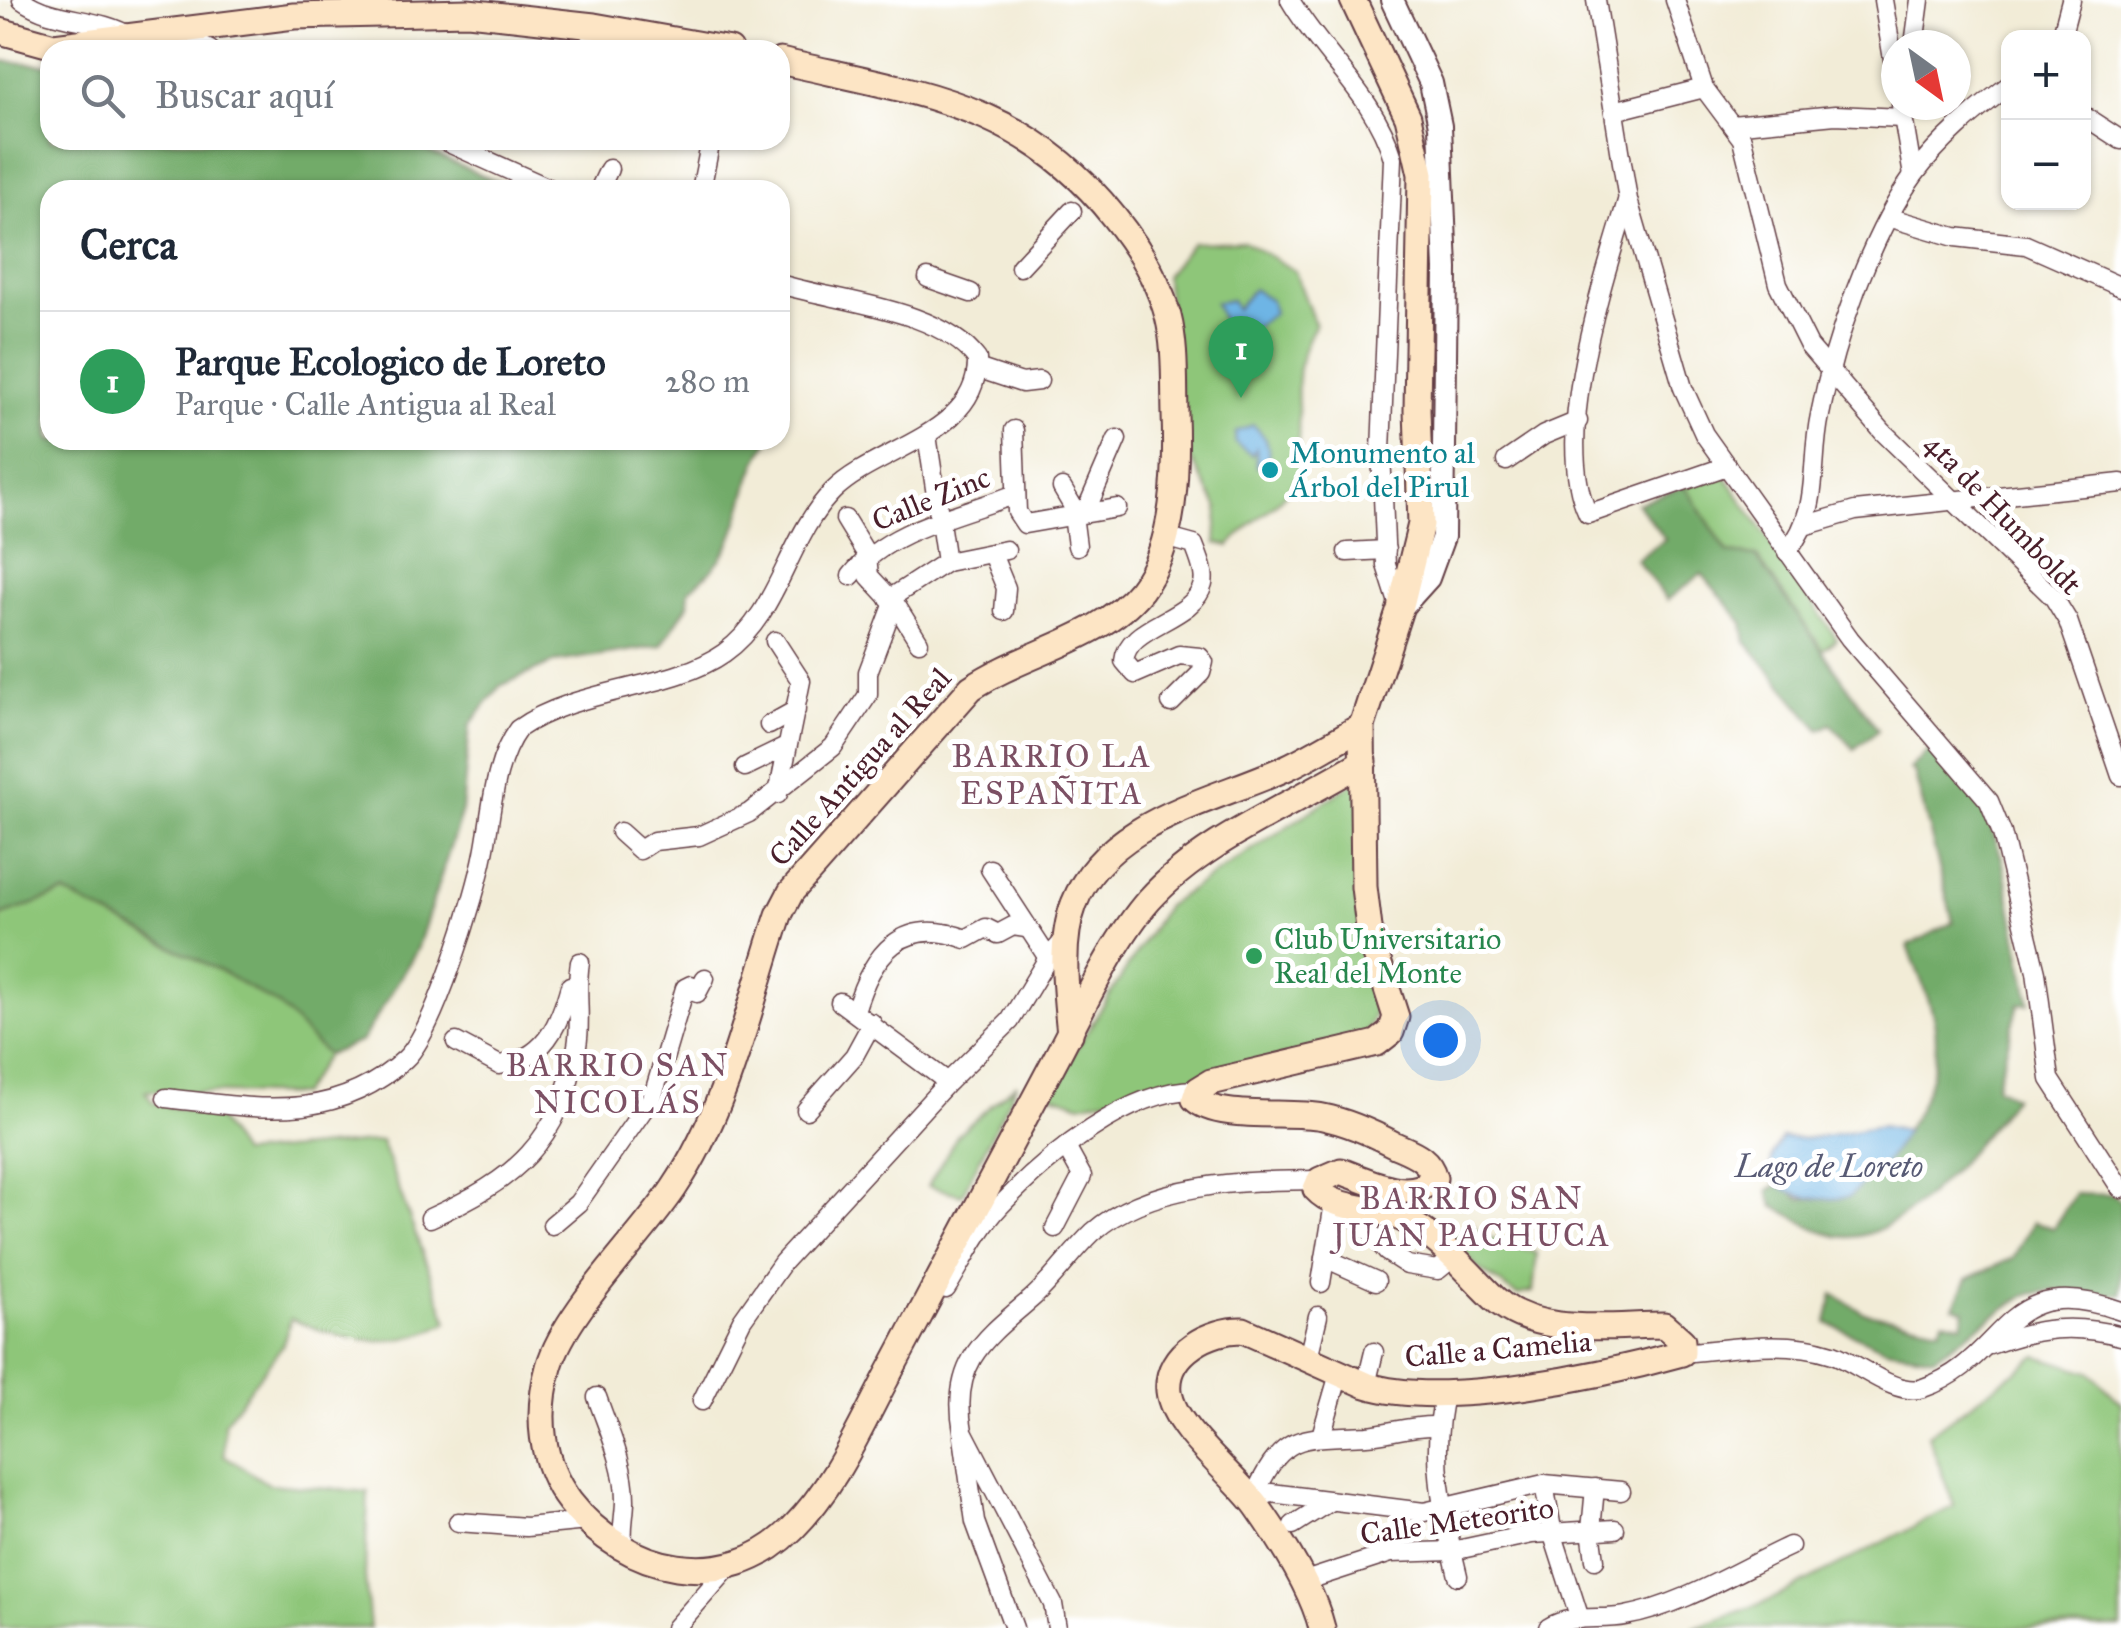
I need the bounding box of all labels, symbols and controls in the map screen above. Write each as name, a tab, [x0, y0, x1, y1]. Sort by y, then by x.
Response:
north arrow	[1881, 30, 1971, 120]
map controls	[2001, 30, 2091, 210]
button: +	[2001, 30, 2091, 120]
search box	[40, 40, 790, 150]
icon: search	[75, 68, 130, 123]
text: Buscar aquí	[155, 72, 334, 118]
button: −	[2001, 120, 2091, 210]
text: Cerca	[80, 219, 177, 271]
pin: 1	[1208, 316, 1274, 398]
text: Parque Ecologico de Loreto	[175, 339, 606, 385]
text: 1	[106, 362, 119, 401]
text: 280 m	[665, 362, 750, 401]
text: Parque · Calle Antigua al Real	[175, 385, 556, 424]
street label: 4ta de Humboldt	[1917, 426, 2089, 603]
place label: Monumento al Árbol del Pirul	[1288, 435, 1476, 505]
street label: Calle Zinc	[867, 459, 995, 539]
marker: Monumento al Árbol del Pirul	[1259, 459, 1281, 481]
street label: Calle Antigua al Real	[762, 660, 959, 874]
district label: BARRIO LA ESPAÑITA	[952, 737, 1152, 813]
place label: Club Universitario Real del Monte	[1274, 921, 1501, 991]
marker: Club Universitario Real del Monte	[1243, 945, 1265, 967]
your location	[1415, 1015, 1466, 1066]
district label: BARRIO SAN NICOLÁS	[506, 1046, 730, 1122]
water label: Lago de Loreto	[1733, 1147, 1923, 1186]
district label: BARRIO SAN JUAN PACHUCA	[1330, 1179, 1611, 1255]
street label: Calle a Camelia	[1403, 1323, 1593, 1375]
street label: Calle Meteorito	[1358, 1490, 1556, 1552]

